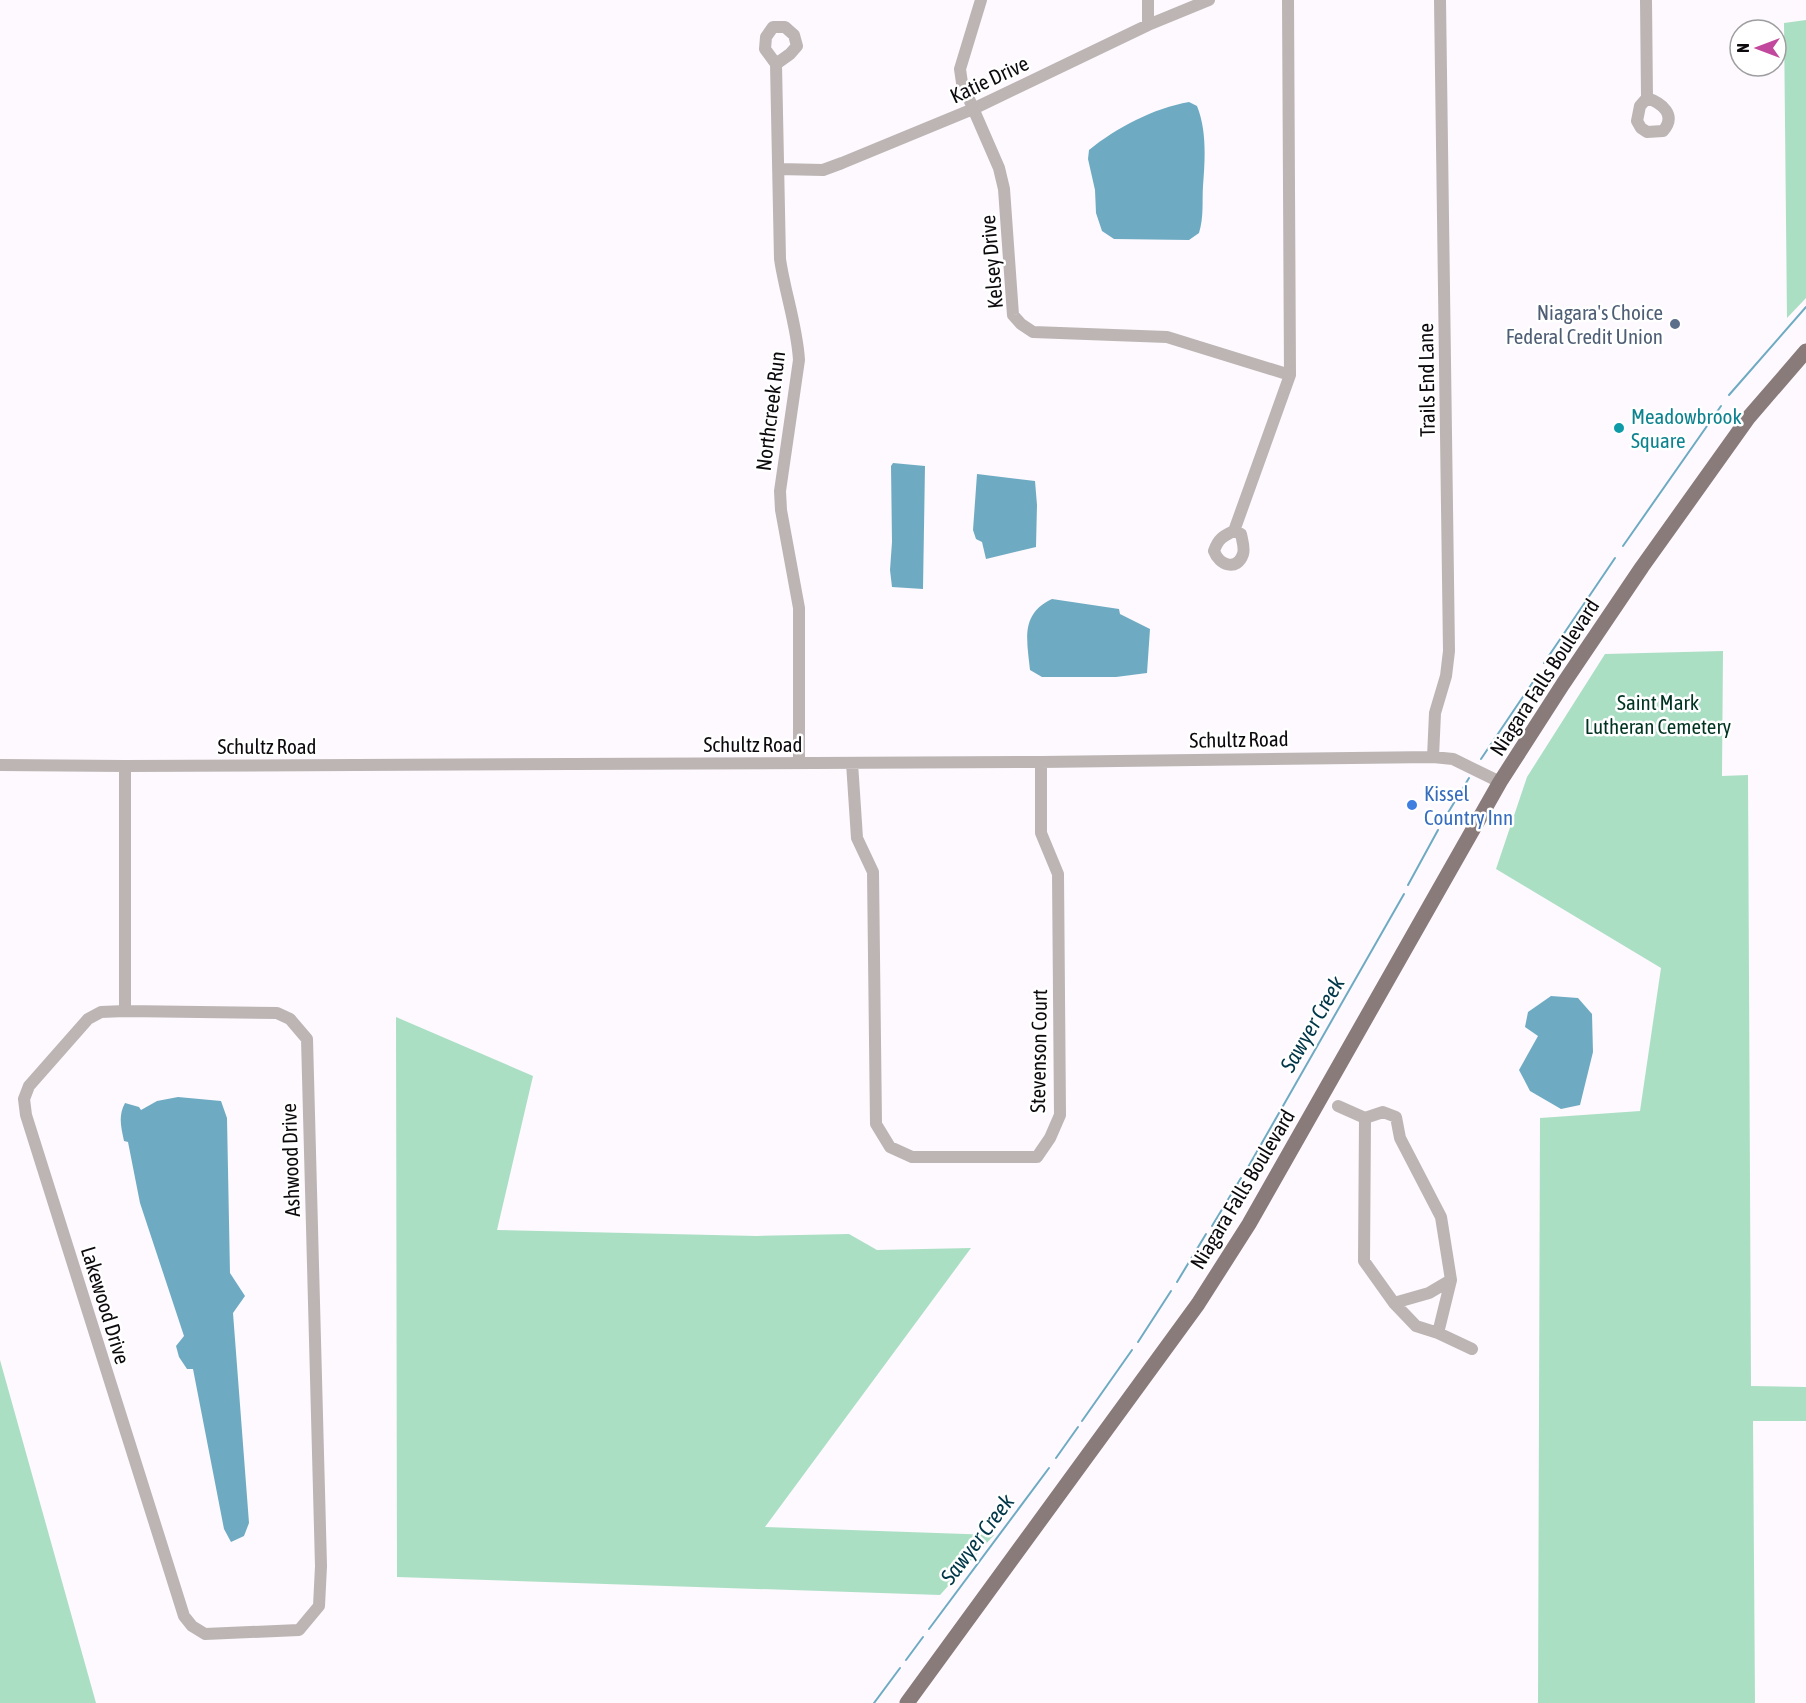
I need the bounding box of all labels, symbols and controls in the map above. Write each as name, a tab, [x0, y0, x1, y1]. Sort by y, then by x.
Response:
north arrow	[1728, 18, 1788, 78]
text: N	[1734, 43, 1752, 53]
street label: Katie Drive	[946, 50, 1032, 108]
street label: Kelsey Drive	[975, 214, 1007, 310]
place label: Niagara's Choice Federal Credit Union	[1506, 300, 1663, 348]
marker: Niagara's Choice Federal Credit Union	[1668, 317, 1682, 331]
street label: Trails End Lane	[1413, 323, 1439, 437]
street label: Northcreek Run	[751, 350, 789, 472]
place label: Meadowbrook Square	[1631, 404, 1742, 452]
marker: Meadowbrook Square	[1612, 421, 1626, 435]
street label: Niagara Falls Boulevard	[1484, 594, 1604, 760]
park label: Saint Mark Lutheran Cemetery	[1585, 690, 1732, 738]
street label: Schultz Road	[1189, 726, 1289, 752]
street label: Schultz Road	[703, 732, 803, 756]
street label: Schultz Road	[217, 734, 317, 758]
place label: Kissel Country Inn	[1424, 781, 1513, 829]
marker: Kissel Country Inn	[1405, 798, 1419, 812]
water label: Sawyer Creek	[1274, 971, 1350, 1077]
street label: Stevenson Court	[1025, 989, 1051, 1113]
street label: Ashwood Drive	[276, 1103, 304, 1217]
street label: Niagara Falls Boulevard	[1185, 1105, 1299, 1273]
street label: Lakewood Drive	[77, 1243, 135, 1367]
water label: Sawyer Creek	[934, 1489, 1019, 1590]

